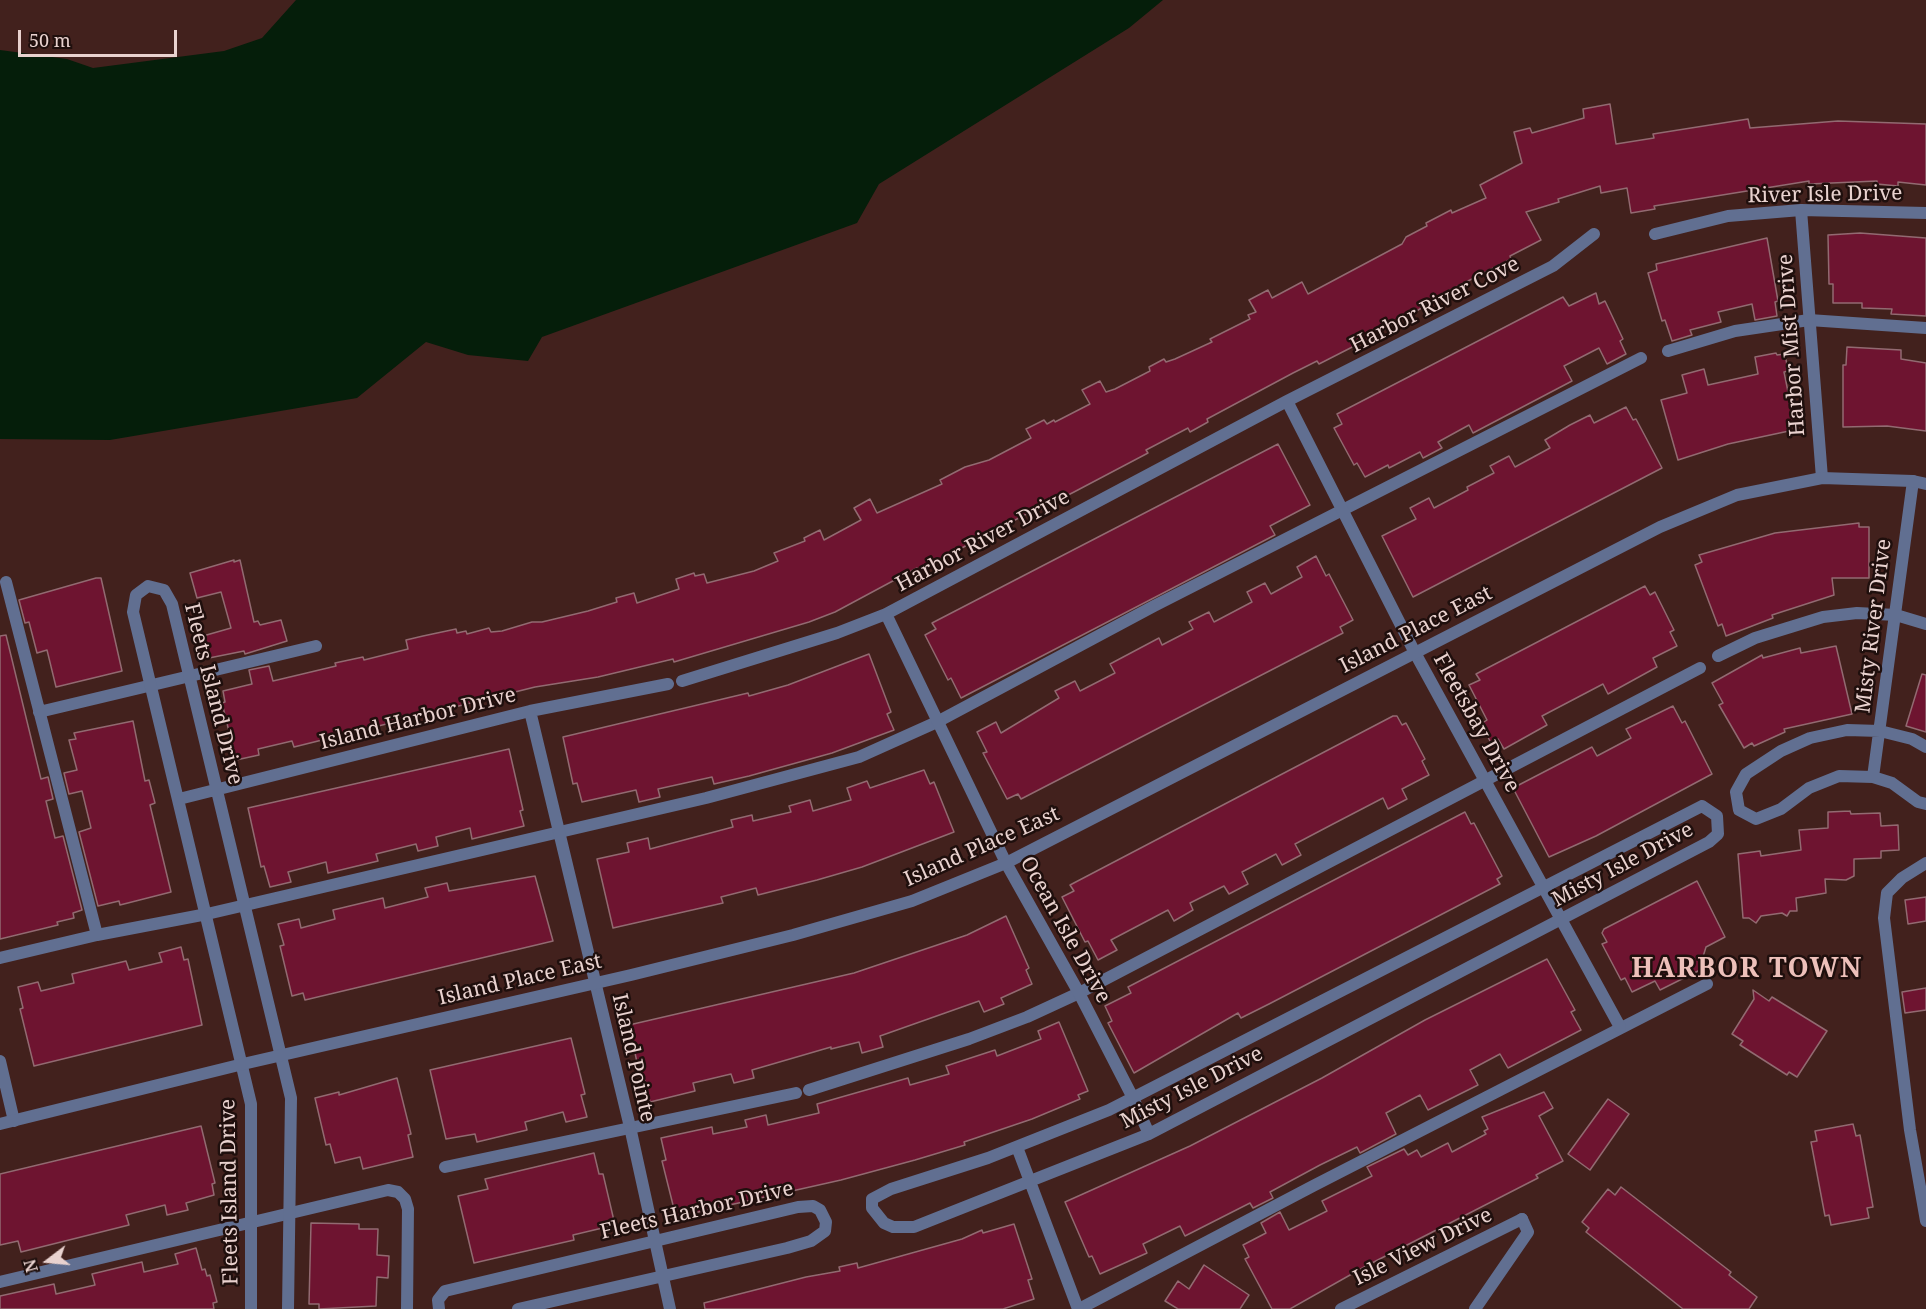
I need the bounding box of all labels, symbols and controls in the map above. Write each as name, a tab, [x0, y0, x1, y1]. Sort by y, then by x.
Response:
scale bar	[21, 18, 180, 56]
text: 50 m	[29, 28, 71, 52]
street label: River Isle Drive	[1747, 181, 1903, 209]
street label: Harbor River Cove	[1346, 251, 1524, 359]
street label: Harbor Mist Drive	[1773, 253, 1811, 437]
street label: Harbor River Drive	[892, 485, 1074, 597]
street label: Misty River Drive	[1851, 538, 1897, 714]
street label: Island Place East	[1336, 581, 1496, 679]
street label: Fleets Island Drive	[178, 601, 248, 787]
street label: Fleetsbay Drive	[1427, 649, 1525, 797]
street label: Island Harbor Drive	[317, 682, 519, 756]
street label: Island Place East	[900, 801, 1064, 893]
street label: Misty Isle Drive	[1548, 817, 1698, 913]
street label: Ocean Isle Drive	[1014, 852, 1116, 1008]
street label: Island Place East	[436, 949, 604, 1011]
district label: HARBOR TOWN	[1631, 953, 1863, 985]
street label: Island Pointe	[606, 991, 660, 1125]
street label: Misty Isle Drive	[1117, 1041, 1267, 1135]
street label: Fleets Island Drive	[216, 1099, 244, 1285]
street label: Fleets Harbor Drive	[598, 1176, 796, 1246]
street label: Isle View Drive	[1349, 1203, 1497, 1291]
north arrow	[18, 1231, 78, 1291]
text: N	[18, 1257, 43, 1275]

